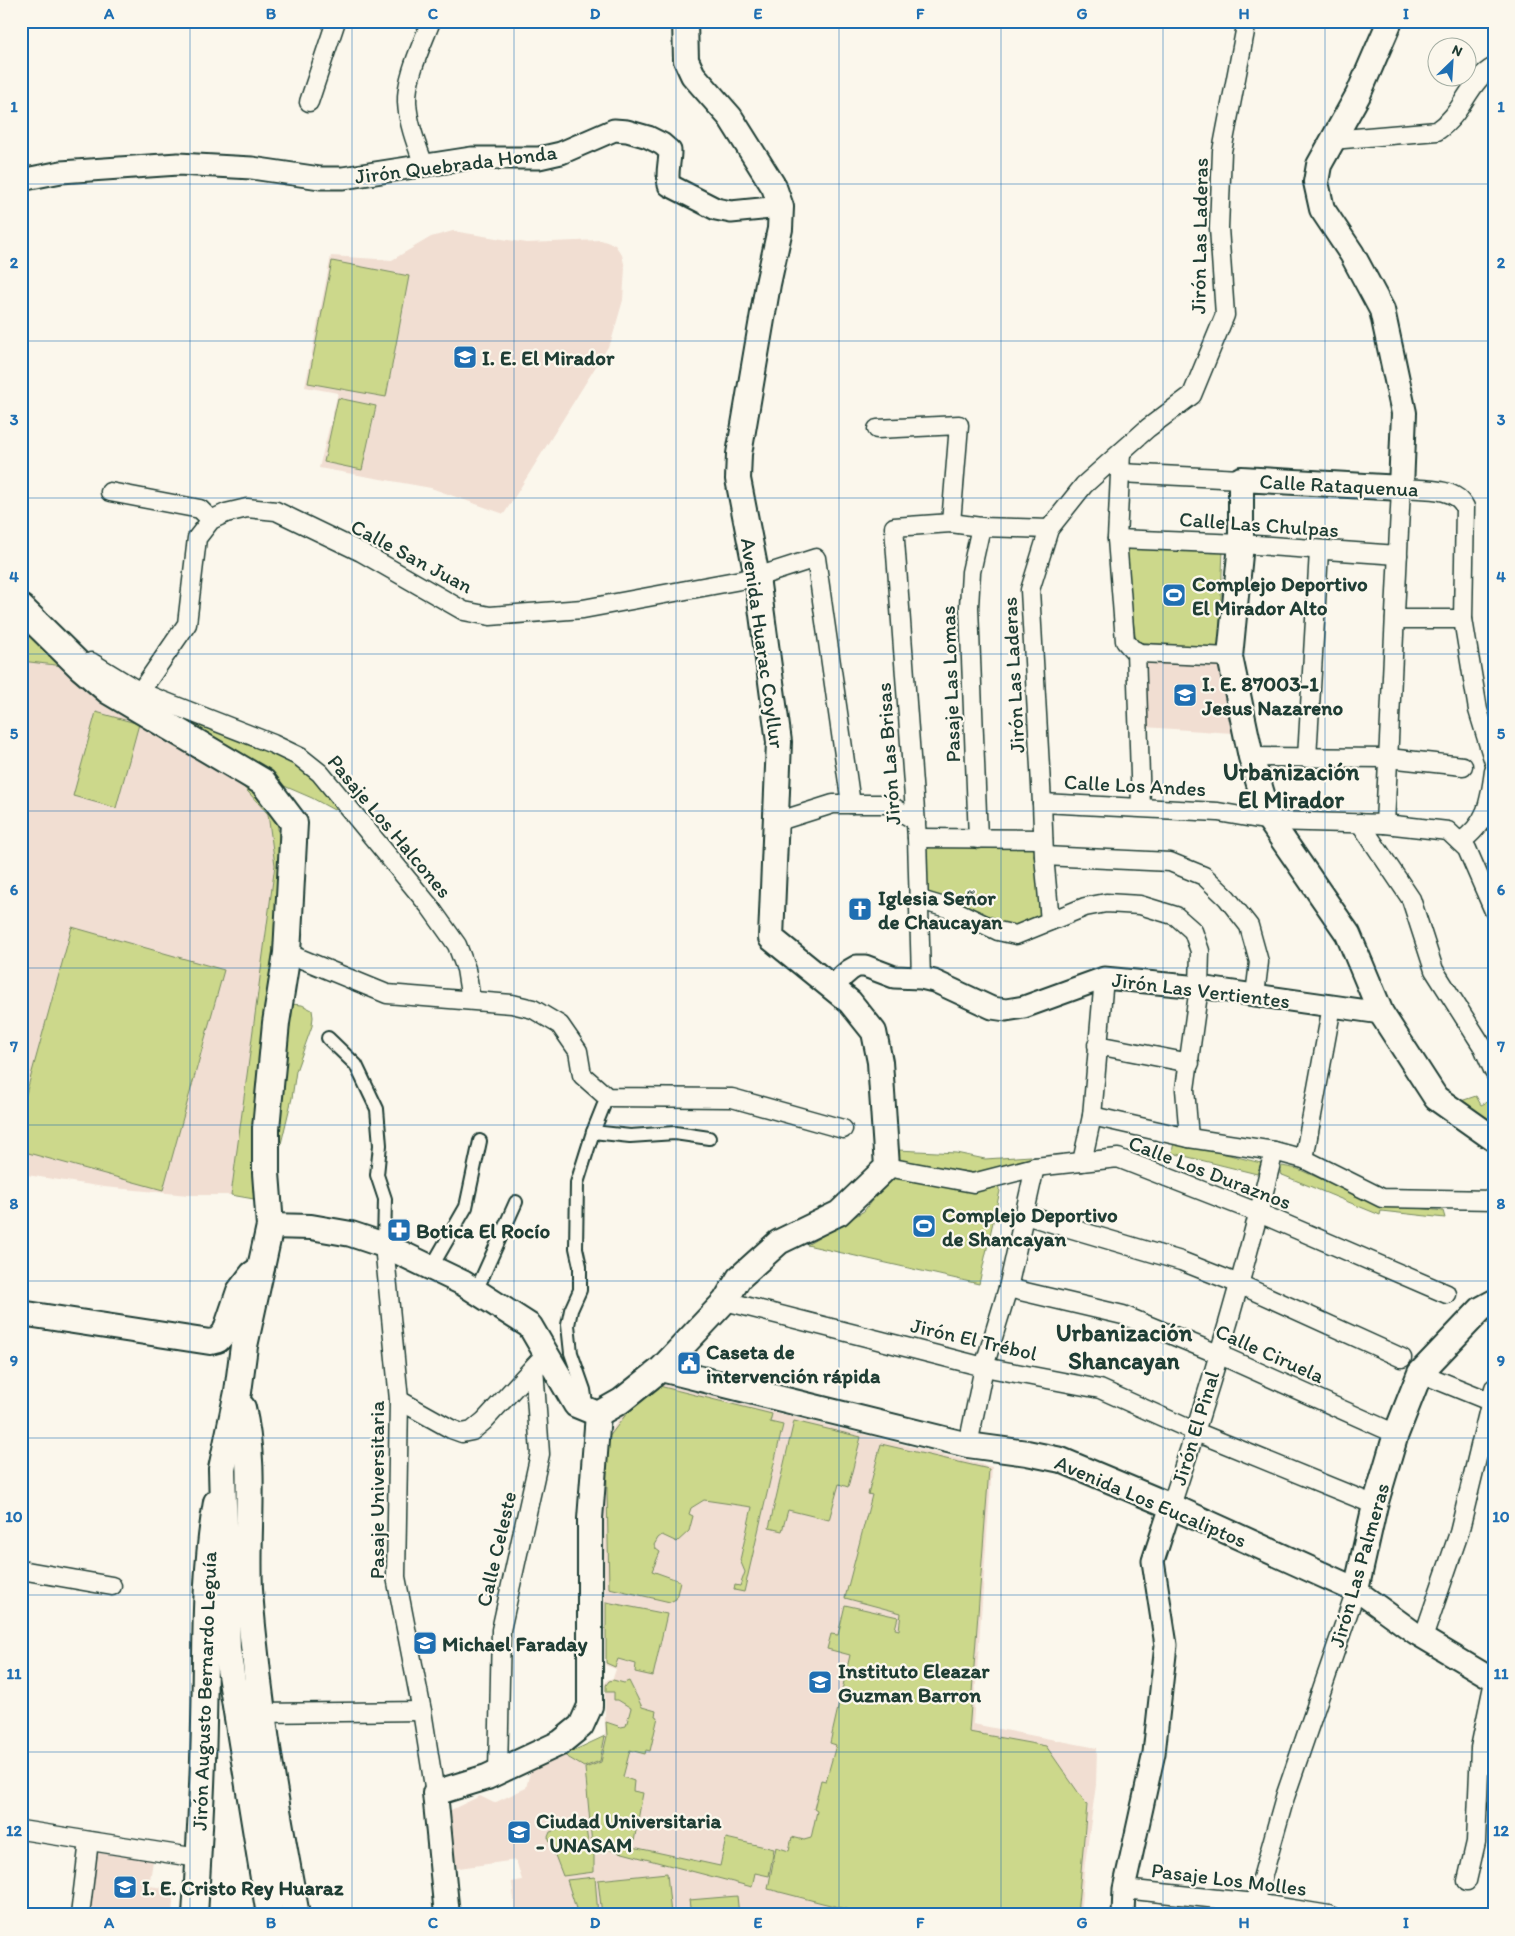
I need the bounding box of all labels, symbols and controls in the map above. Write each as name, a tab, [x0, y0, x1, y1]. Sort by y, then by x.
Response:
text: A	[103, 4, 115, 23]
text: B	[266, 4, 277, 23]
text: C	[428, 4, 439, 23]
text: D	[590, 4, 601, 23]
text: E	[754, 4, 763, 23]
text: F	[916, 4, 925, 23]
text: G	[1076, 4, 1088, 23]
text: H	[1238, 4, 1250, 23]
text: I	[1403, 4, 1409, 23]
north arrow	[1428, 38, 1478, 88]
text: N	[1449, 41, 1465, 60]
text: 1	[10, 97, 18, 116]
text: 1	[1497, 97, 1505, 116]
street label: Jirón Quebrada Honda	[353, 139, 559, 189]
street label: Jirón Las Laderas	[1185, 158, 1213, 314]
text: 2	[10, 253, 19, 272]
text: 2	[1497, 253, 1506, 272]
school or university icon: I. E. El Mirador	[452, 344, 478, 370]
place label: I. E. El Mirador	[482, 345, 615, 370]
text: 3	[10, 410, 19, 429]
text: 3	[1497, 410, 1506, 429]
street label: Calle Rataquenua	[1259, 468, 1419, 502]
street label: Calle Las Chulpas	[1178, 506, 1340, 542]
street label: Calle San Juan	[347, 513, 477, 599]
street label: Avenida Huarac Coyllur	[736, 536, 790, 751]
text: 4	[9, 567, 19, 586]
text: 4	[1496, 567, 1506, 586]
place label: Complejo Deportivo El Mirador Alto	[1192, 571, 1368, 620]
sports icon: Complejo Deportivo El Mirador Alto	[1161, 582, 1187, 608]
street label: Jirón Las Laderas	[996, 596, 1030, 754]
street label: Pasaje Las Lomas	[935, 605, 965, 763]
place label: I. E. 87003-1 Jesus Nazareno	[1201, 671, 1343, 720]
street label: Jirón Las Brisas	[871, 682, 905, 826]
school or university icon: I. E. 87003-1 Jesus Nazareno	[1172, 682, 1198, 708]
text: 5	[10, 724, 19, 743]
text: 5	[1497, 724, 1506, 743]
street label: Pasaje Los Halcones	[323, 749, 457, 903]
district label: Urbanización El Mirador	[1223, 757, 1360, 814]
street label: Calle Los Andes	[1063, 769, 1207, 801]
text: 6	[10, 880, 19, 899]
text: 6	[1497, 880, 1506, 899]
place label: Iglesia Señor de Chaucayan	[878, 885, 1003, 935]
church icon: Iglesia Señor de Chaucayan	[847, 896, 873, 922]
street label: Jirón Las Vertientes	[1111, 967, 1291, 1013]
text: 7	[9, 1037, 18, 1056]
text: 7	[1496, 1037, 1505, 1056]
street label: Calle Los Duraznos	[1125, 1129, 1295, 1215]
text: 8	[10, 1194, 19, 1213]
text: 8	[1497, 1194, 1506, 1213]
place label: Complejo Deportivo de Shancayan	[942, 1202, 1118, 1252]
sports icon: Complejo Deportivo de Shancayan	[911, 1213, 937, 1239]
pharmacy icon: Botica El Rocío	[386, 1217, 412, 1243]
place label: Botica El Rocío	[416, 1218, 550, 1243]
street label: Jirón El Trébol	[908, 1312, 1040, 1366]
district label: Urbanización Shancayan	[1056, 1318, 1193, 1376]
street label: Calle Ciruela	[1212, 1318, 1328, 1388]
place label: Caseta de intervención rápida	[706, 1339, 881, 1389]
public building icon: Caseta de intervención rápida	[676, 1350, 702, 1376]
text: 9	[10, 1351, 18, 1370]
text: 9	[1497, 1351, 1505, 1370]
street label: Jirón El Pinal	[1166, 1368, 1224, 1488]
street label: Pasaje Universitaria	[364, 1401, 389, 1579]
street label: Avenida Los Eucaliptos	[1051, 1449, 1251, 1553]
street label: Jirón Las Palmeras	[1324, 1480, 1394, 1650]
street label: Calle Celeste	[471, 1489, 521, 1609]
text: 10	[5, 1507, 23, 1526]
text: 10	[1492, 1507, 1510, 1526]
street label: Jirón Augusto Bernardo Leguía	[187, 1551, 221, 1831]
school or university icon: Michael Faraday	[412, 1630, 438, 1656]
place label: Michael Faraday	[442, 1631, 588, 1657]
place label: Instituto Eleazar Guzman Barron	[838, 1658, 990, 1707]
text: 11	[7, 1664, 22, 1683]
text: 11	[1494, 1664, 1509, 1683]
school or university icon: Instituto Eleazar Guzman Barron	[807, 1669, 833, 1695]
place label: Ciudad Universitaria - UNASAM	[536, 1808, 723, 1857]
school or university icon: Ciudad Universitaria - UNASAM	[506, 1819, 532, 1845]
text: 12	[6, 1821, 23, 1840]
text: 12	[1493, 1821, 1510, 1840]
street label: Pasaje Los Molles	[1150, 1857, 1308, 1901]
school or university icon: I. E. Cristo Rey Huaraz	[112, 1874, 138, 1900]
place label: I. E. Cristo Rey Huaraz	[142, 1875, 344, 1901]
text: A	[103, 1913, 115, 1932]
text: B	[266, 1913, 277, 1932]
text: C	[428, 1913, 439, 1932]
text: D	[590, 1913, 601, 1932]
text: E	[754, 1913, 763, 1932]
text: F	[916, 1913, 925, 1932]
text: G	[1076, 1913, 1088, 1932]
text: H	[1238, 1913, 1250, 1932]
text: I	[1403, 1913, 1409, 1932]

